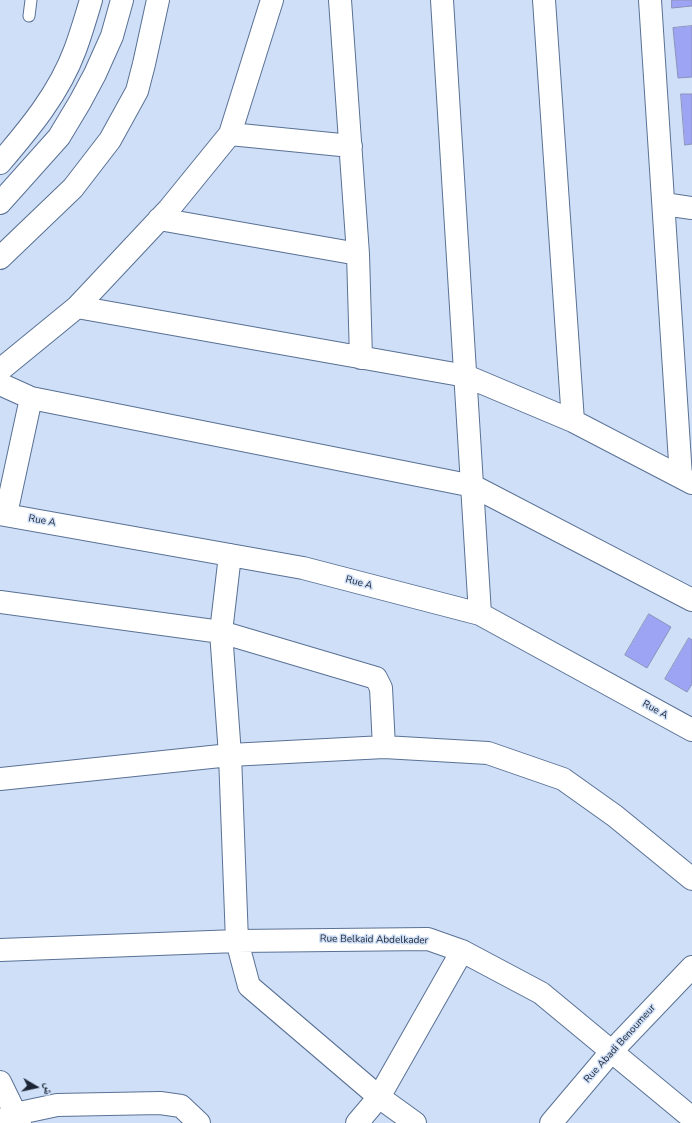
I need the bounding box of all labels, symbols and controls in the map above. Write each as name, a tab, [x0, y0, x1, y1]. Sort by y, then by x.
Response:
street label: Rue A	[27, 513, 57, 529]
street label: Rue A	[344, 574, 374, 592]
street label: Rue A	[640, 698, 670, 722]
street label: Rue Belkaid Abdelkader	[320, 933, 428, 947]
street label: Rue Abadi Benoumeur	[582, 1002, 658, 1086]
north arrow	[16, 1067, 56, 1107]
text: ش	[40, 1082, 57, 1096]

